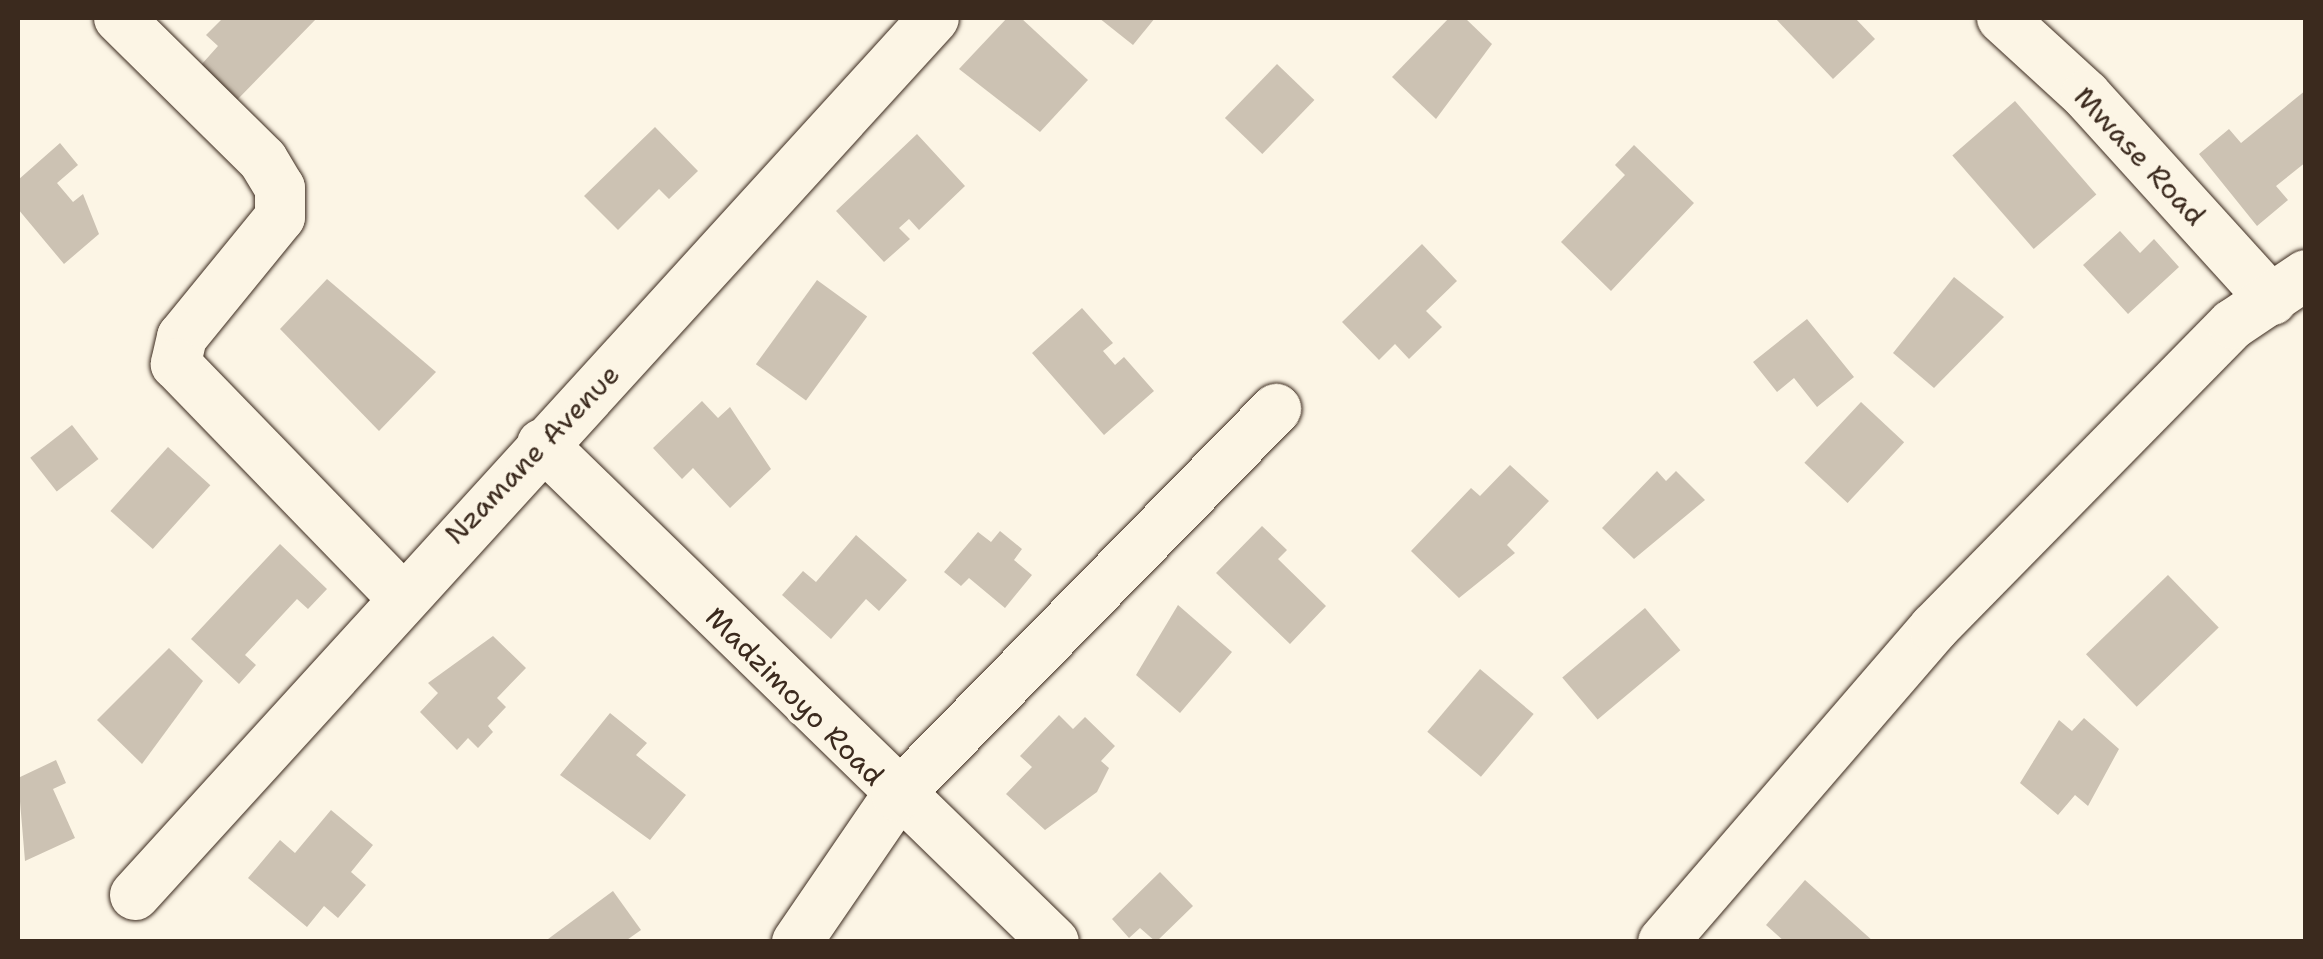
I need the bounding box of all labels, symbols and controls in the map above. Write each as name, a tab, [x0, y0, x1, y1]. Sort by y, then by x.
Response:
street label: Mwase Road	[2067, 80, 2213, 232]
street label: Nzamane Avenue	[438, 357, 626, 551]
street label: Madzimoyo Road	[699, 600, 891, 792]

